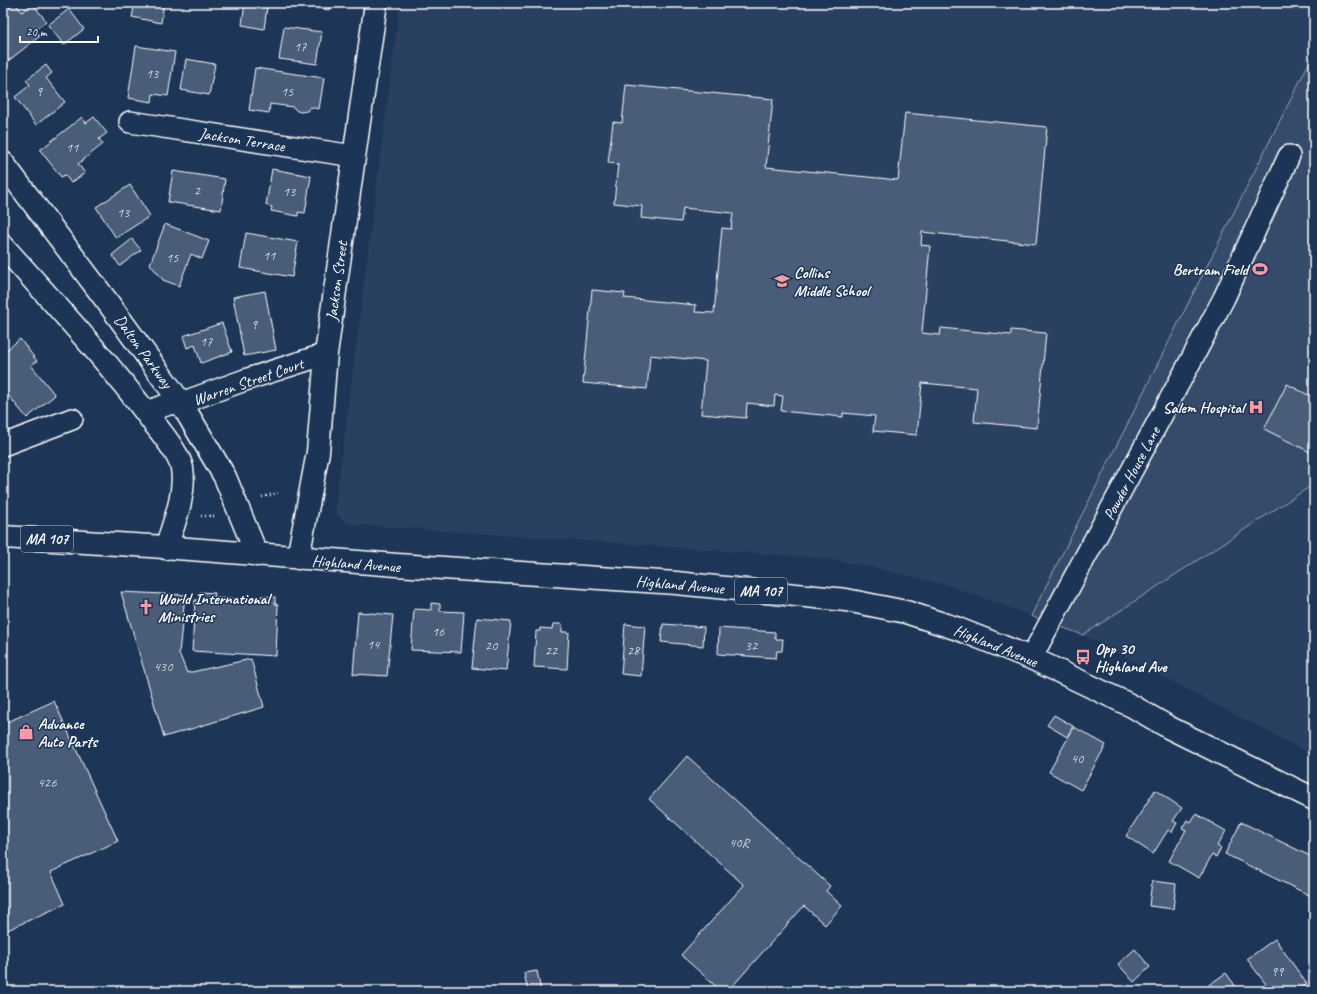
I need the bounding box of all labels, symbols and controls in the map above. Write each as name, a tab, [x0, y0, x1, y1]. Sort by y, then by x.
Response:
scale bar	[20, 18, 98, 44]
text: 20 m	[26, 24, 48, 40]
house number: 17	[294, 38, 307, 55]
house number: 13	[146, 65, 160, 82]
house number: 9	[36, 83, 44, 100]
house number: 15	[281, 83, 294, 100]
street label: Jackson Terrace	[197, 123, 288, 157]
house number: 11	[66, 139, 79, 156]
house number: 2	[194, 182, 202, 199]
house number: 13	[283, 183, 297, 200]
house number: 13	[117, 204, 131, 221]
street label: Jackson Street	[321, 238, 353, 323]
house number: 11	[263, 247, 276, 264]
house number: 15	[166, 249, 179, 266]
place label: Bertram Field	[1173, 260, 1251, 280]
sports icon: Bertram Field	[1251, 260, 1269, 278]
place label: Collins Middle School	[794, 263, 872, 301]
school or university icon: Collins Middle School	[773, 272, 791, 290]
street label: Dalton Parkway	[110, 311, 178, 394]
house number: 9	[251, 316, 259, 333]
house number: 17	[200, 333, 213, 350]
street label: Warren Street Court	[191, 353, 308, 410]
place label: Salem Hospital	[1163, 398, 1247, 418]
hospital icon: Salem Hospital	[1247, 398, 1265, 416]
street label: Powder House Lane	[1099, 422, 1166, 524]
road number: MA 107	[21, 526, 73, 552]
street label: Highland Avenue	[311, 551, 402, 577]
street label: Highland Avenue	[635, 571, 727, 599]
road number: MA 107	[735, 578, 787, 604]
place label: World International Ministries	[158, 589, 272, 627]
church icon: World International Ministries	[137, 598, 155, 616]
street label: Highland Avenue	[951, 620, 1042, 672]
house number: 16	[432, 623, 445, 640]
house number: 14	[367, 636, 381, 653]
house number: 20	[485, 637, 499, 654]
house number: 32	[745, 637, 759, 654]
place label: Opp 30 Highland Ave	[1095, 639, 1168, 677]
house number: 22	[545, 642, 559, 659]
house number: 28	[627, 642, 641, 659]
bus stop icon: Opp 30 Highland Ave	[1074, 648, 1092, 666]
house number: 430	[154, 658, 174, 675]
place label: Advance Auto Parts	[38, 714, 99, 752]
shop icon: Advance Auto Parts	[17, 723, 35, 741]
house number: 40	[1071, 750, 1085, 767]
house number: 426	[38, 774, 57, 791]
house number: 40R	[729, 834, 751, 851]
house number: 99	[1271, 963, 1285, 980]

